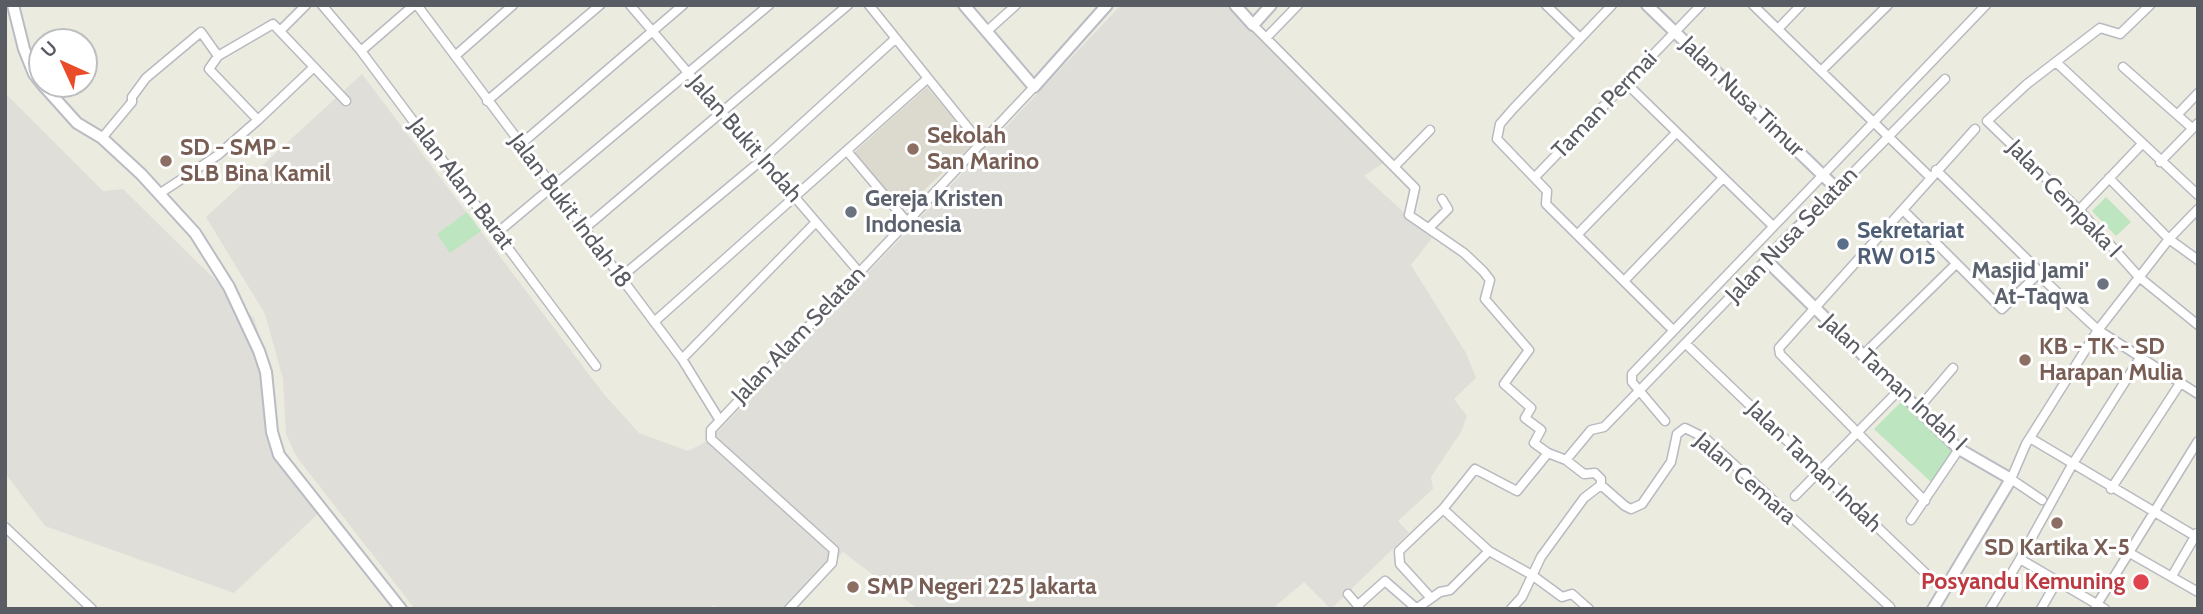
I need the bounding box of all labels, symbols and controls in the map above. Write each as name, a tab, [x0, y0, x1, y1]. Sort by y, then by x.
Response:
north arrow	[28, 28, 98, 98]
street label: Jalan Nusa Timur	[1674, 31, 1810, 163]
text: U	[36, 36, 62, 62]
street label: Taman Permai	[1547, 45, 1663, 165]
street label: Jalan Bukit Indah	[682, 70, 808, 208]
street label: Jalan Alam Barat	[403, 113, 519, 255]
place label: Sekolah San Marino	[927, 122, 1039, 176]
street label: Jalan Bukit Indah 18	[503, 128, 637, 294]
place label: SD - SMP - SLB Bina Kamil	[180, 134, 331, 188]
street label: Jalan Cempaka I	[2001, 134, 2127, 264]
marker: Sekolah San Marino	[905, 141, 921, 157]
marker: SD - SMP - SLB Bina Kamil	[158, 153, 174, 169]
street label: Jalan Nusa Selatan	[1720, 161, 1864, 309]
place label: Gereja Kristen Indonesia	[865, 185, 1003, 239]
marker: Gereja Kristen Indonesia	[843, 204, 859, 220]
place label: Sekretariat RW 015	[1857, 217, 1964, 271]
marker: Sekretariat RW 015	[1835, 236, 1851, 252]
place label: Masjid Jami' At-Taqwa	[1972, 257, 2089, 311]
street label: Jalan Alam Selatan	[727, 261, 871, 409]
marker: Masjid Jami' At-Taqwa	[2095, 276, 2111, 292]
street label: Jalan Taman Indah I	[1816, 309, 1972, 457]
place label: KB - TK - SD Harapan Mulia	[2039, 333, 2183, 387]
marker: KB - TK - SD Harapan Mulia	[2017, 352, 2033, 368]
street label: Jalan Taman Indah	[1741, 396, 1887, 538]
street label: Jalan Cemara	[1688, 427, 1802, 531]
marker: SD Kartika X-5	[2049, 515, 2065, 531]
place label: SD Kartika X-5	[1984, 534, 2130, 562]
place label: Posyandu Kemuning	[1921, 568, 2125, 596]
marker: Posyandu Kemuning	[2131, 572, 2151, 592]
place label: SMP Negeri 225 Jakarta	[867, 573, 1097, 601]
marker: SMP Negeri 225 Jakarta	[845, 579, 861, 595]

